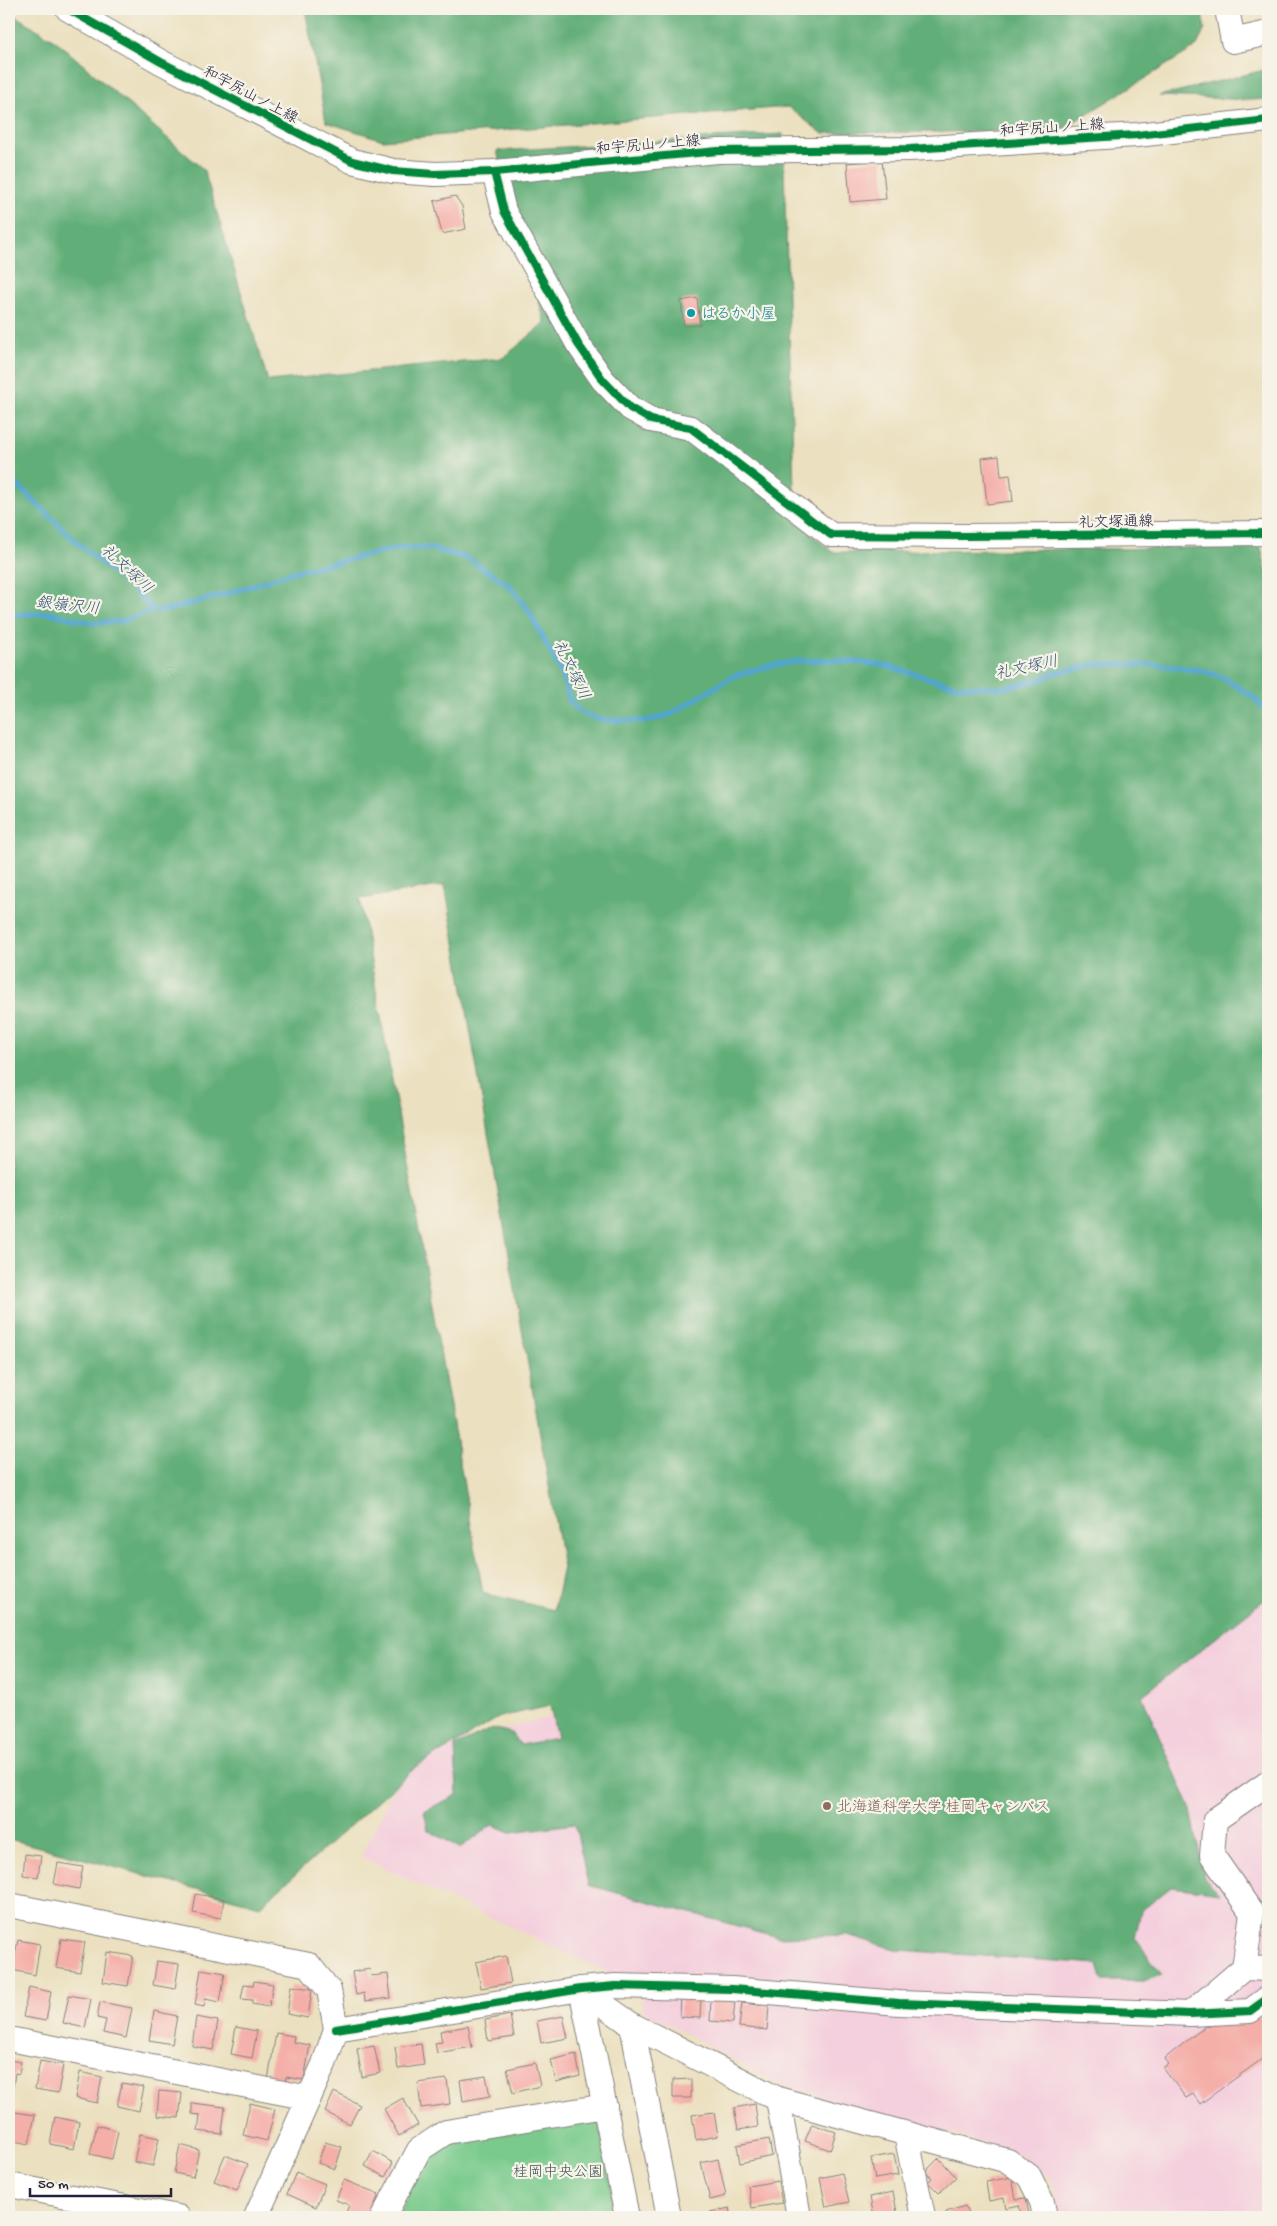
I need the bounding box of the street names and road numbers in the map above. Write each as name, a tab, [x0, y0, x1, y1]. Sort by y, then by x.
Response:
street label: 和宇尻山ノ上線	[199, 62, 301, 128]
street label: 和宇尻山ノ上線	[999, 115, 1105, 142]
street label: 和宇尻山ノ上線	[595, 131, 701, 160]
street label: 礼文塚通線	[1078, 512, 1154, 533]

